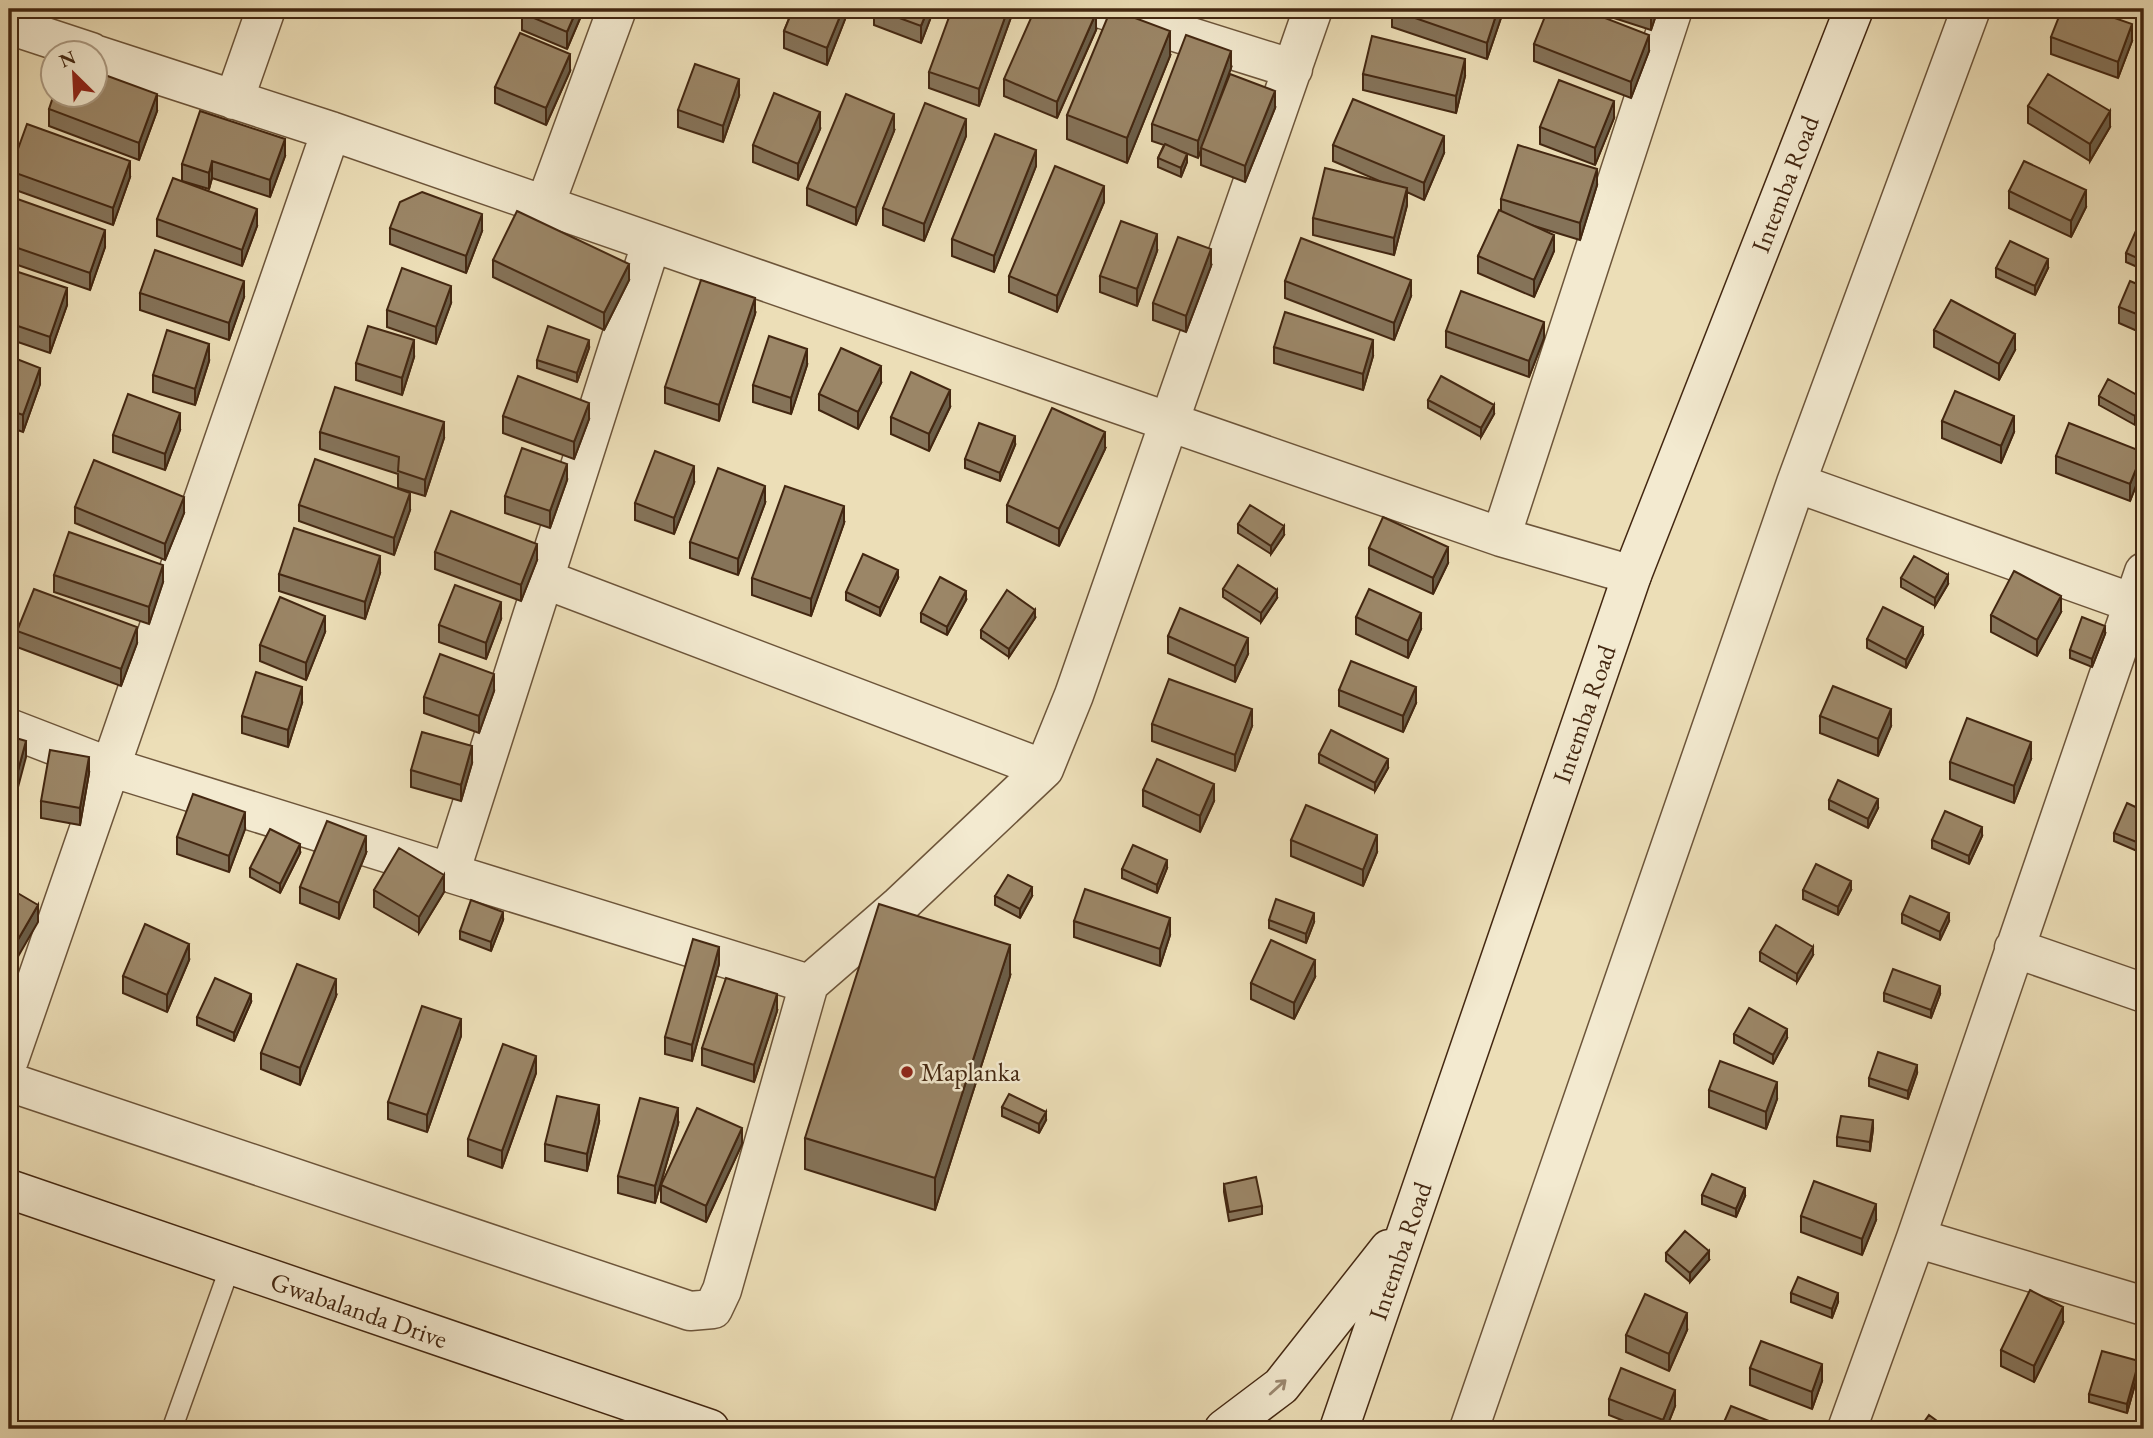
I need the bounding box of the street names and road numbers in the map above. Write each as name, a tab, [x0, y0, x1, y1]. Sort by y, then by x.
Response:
street label: Intemba Road	[1743, 110, 1827, 257]
street label: Intemba Road	[1544, 640, 1624, 788]
street label: Intemba Road	[1360, 1177, 1440, 1325]
street label: Gwabalanda Drive	[266, 1264, 452, 1356]

